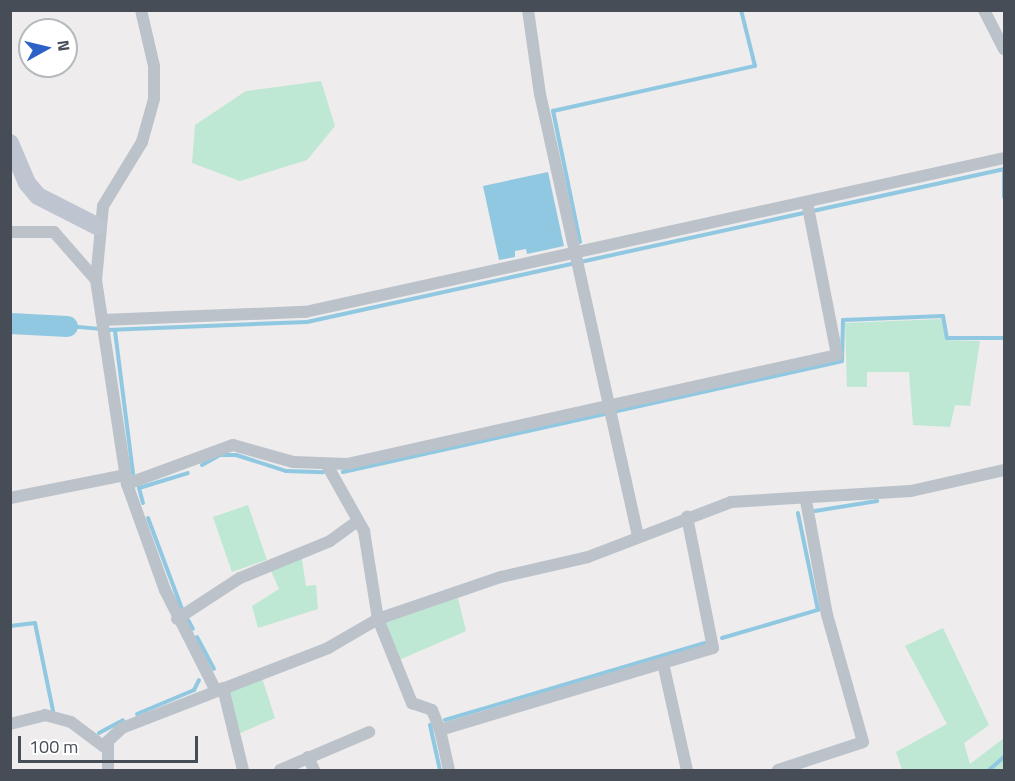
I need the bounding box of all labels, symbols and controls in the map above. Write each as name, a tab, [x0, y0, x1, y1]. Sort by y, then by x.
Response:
north arrow	[18, 18, 78, 78]
text: N	[51, 39, 76, 53]
scale bar	[21, 724, 201, 762]
text: 100 m	[29, 733, 78, 760]

